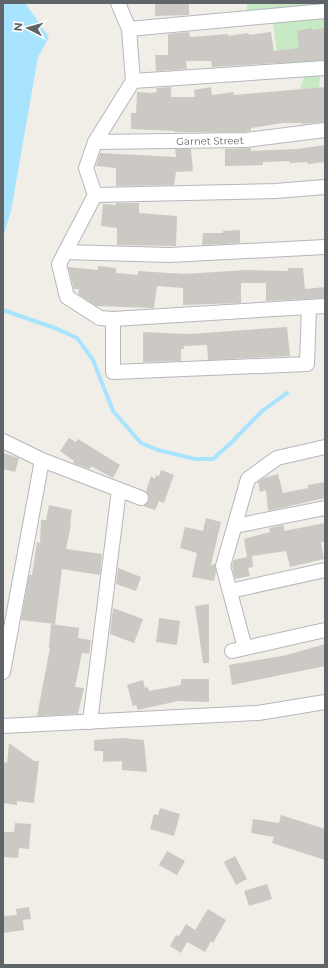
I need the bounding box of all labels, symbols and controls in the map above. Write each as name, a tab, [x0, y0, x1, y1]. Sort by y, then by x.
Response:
north arrow	[8, 8, 48, 48]
text: N	[11, 22, 25, 32]
street label: Garnet Street	[176, 134, 244, 148]

